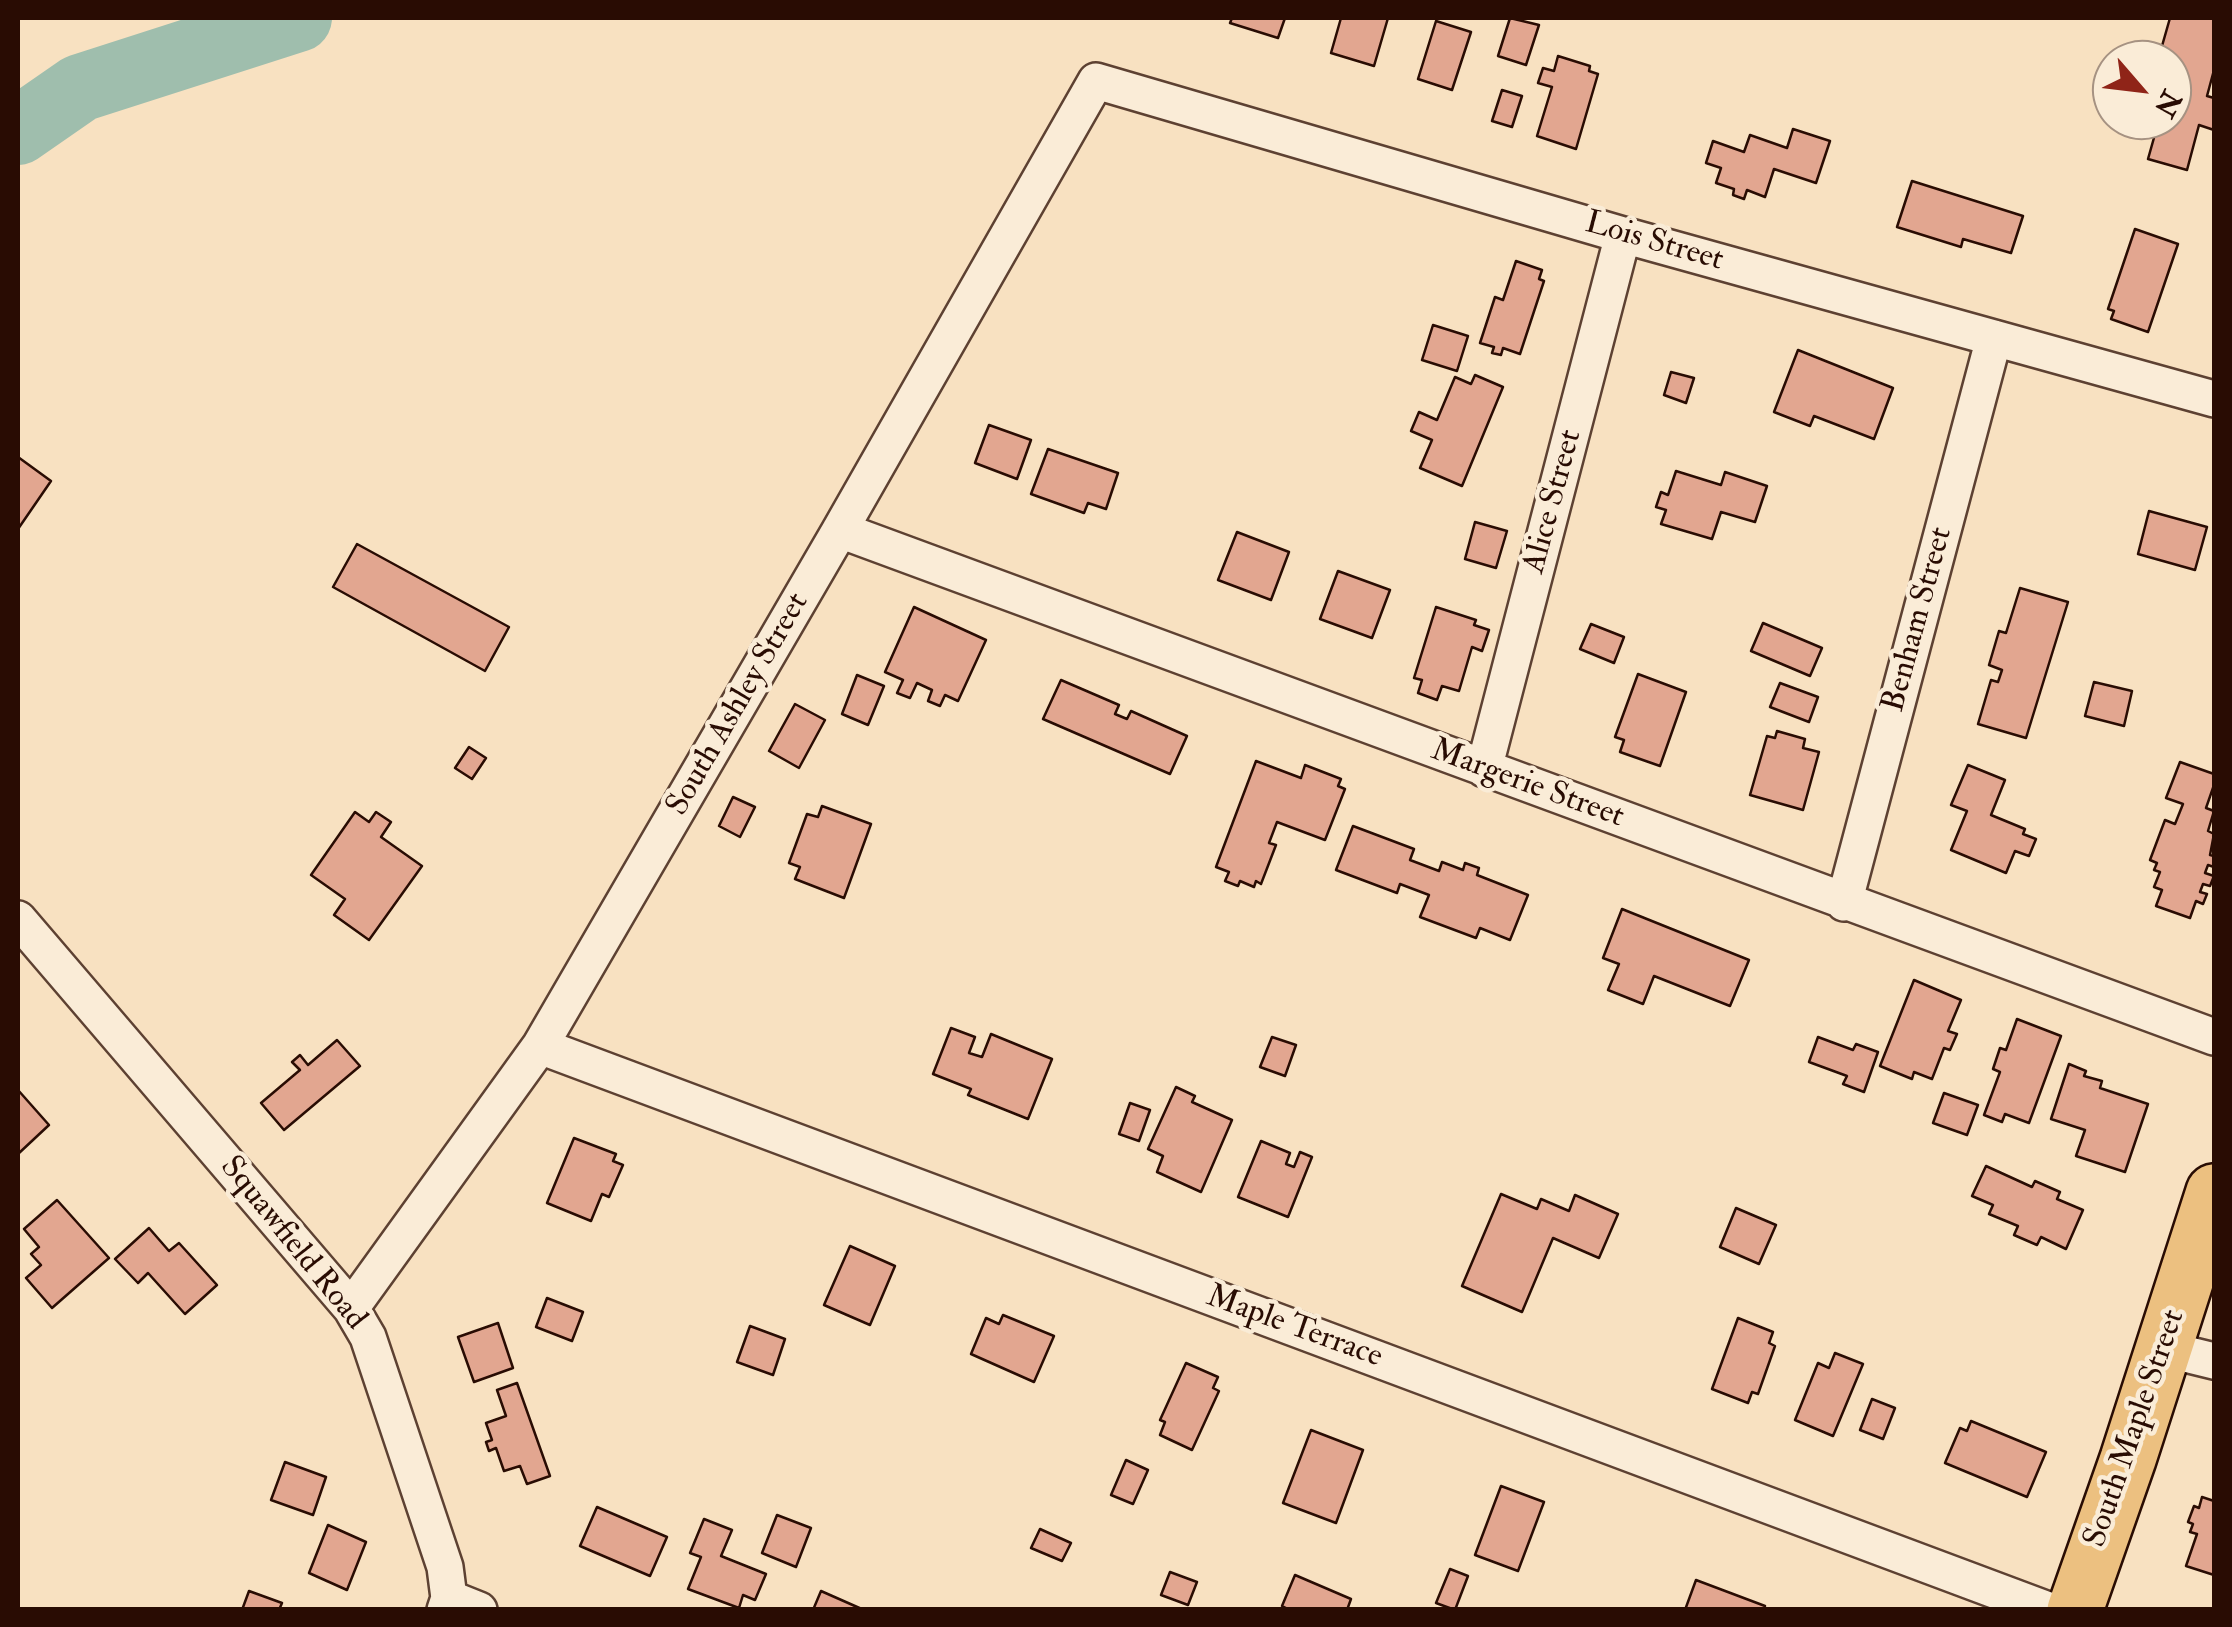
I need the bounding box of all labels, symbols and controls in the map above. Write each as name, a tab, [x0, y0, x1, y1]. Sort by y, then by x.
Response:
north arrow	[2092, 40, 2192, 140]
text: N	[2146, 84, 2189, 123]
street label: Lois Street	[1580, 205, 1728, 281]
street label: Alice Street	[1516, 426, 1592, 578]
street label: Benham Street	[1876, 524, 1962, 716]
street label: South Ashley Street	[660, 587, 818, 823]
street label: Margerie Street	[1425, 732, 1629, 838]
street label: Squawfield Road	[210, 1150, 374, 1338]
street label: Maple Terrace	[1201, 1278, 1387, 1378]
street label: South Maple Street	[2077, 1305, 2195, 1553]

